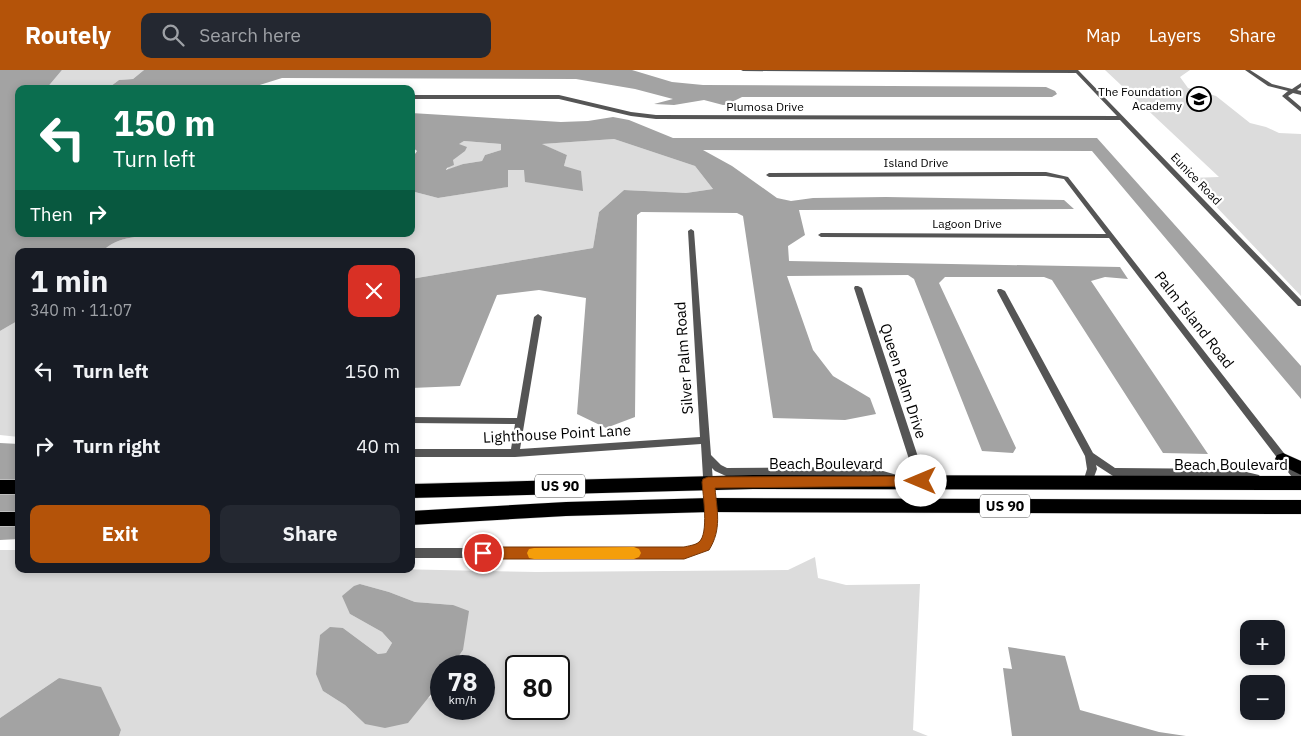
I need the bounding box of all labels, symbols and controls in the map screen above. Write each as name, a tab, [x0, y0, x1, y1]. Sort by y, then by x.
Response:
search box	[141, 13, 491, 58]
text: Routely	[25, 19, 111, 51]
icon: search	[159, 21, 187, 49]
text: Search here	[199, 23, 301, 47]
text: Map	[1086, 24, 1121, 47]
text: Layers	[1149, 24, 1201, 47]
text: Share	[1229, 24, 1276, 47]
place label: The Foundation Academy	[1098, 84, 1182, 113]
school or university icon: The Foundation Academy	[1186, 86, 1212, 112]
street label: Plumosa Drive	[726, 99, 804, 114]
text: 150 m	[113, 100, 216, 146]
icon: left	[30, 105, 95, 170]
text: Turn left	[113, 144, 196, 173]
street label: Eunice Road	[1168, 149, 1225, 208]
street label: Island Drive	[884, 155, 949, 170]
icon: right	[83, 200, 111, 228]
text: Then	[30, 202, 73, 226]
street label: Lagoon Drive	[932, 216, 1002, 231]
text: 1 min	[30, 261, 108, 300]
button: close	[348, 265, 400, 317]
street label: Palm Island Road	[1150, 267, 1238, 372]
text: 340 m · 11:07	[30, 300, 132, 320]
street label: Silver Palm Road	[670, 301, 697, 415]
street label: Queen Palm Drive	[876, 321, 931, 441]
icon: left	[30, 357, 58, 385]
text: Turn left	[73, 359, 149, 383]
text: 150 m	[345, 359, 400, 383]
street label: Lighthouse Point Lane	[483, 420, 631, 447]
icon: right	[30, 432, 58, 460]
text: Turn right	[73, 434, 160, 458]
text: 40 m	[356, 434, 400, 458]
street label: Beach Boulevard	[769, 454, 883, 473]
position arrow	[894, 454, 946, 506]
street label: Beach Boulevard	[1174, 455, 1288, 474]
road number: US 90	[535, 474, 585, 498]
road number: US 90	[980, 494, 1030, 518]
button: Exit	[30, 505, 210, 563]
button: Share	[220, 505, 400, 563]
pin	[462, 532, 504, 574]
icon: arrive	[469, 539, 497, 567]
map controls	[1240, 620, 1285, 720]
button: +	[1240, 620, 1285, 665]
speed limit sign: 80	[505, 655, 570, 720]
text: 78	[447, 665, 478, 698]
button: −	[1240, 675, 1285, 720]
text: km/h	[448, 692, 477, 707]

